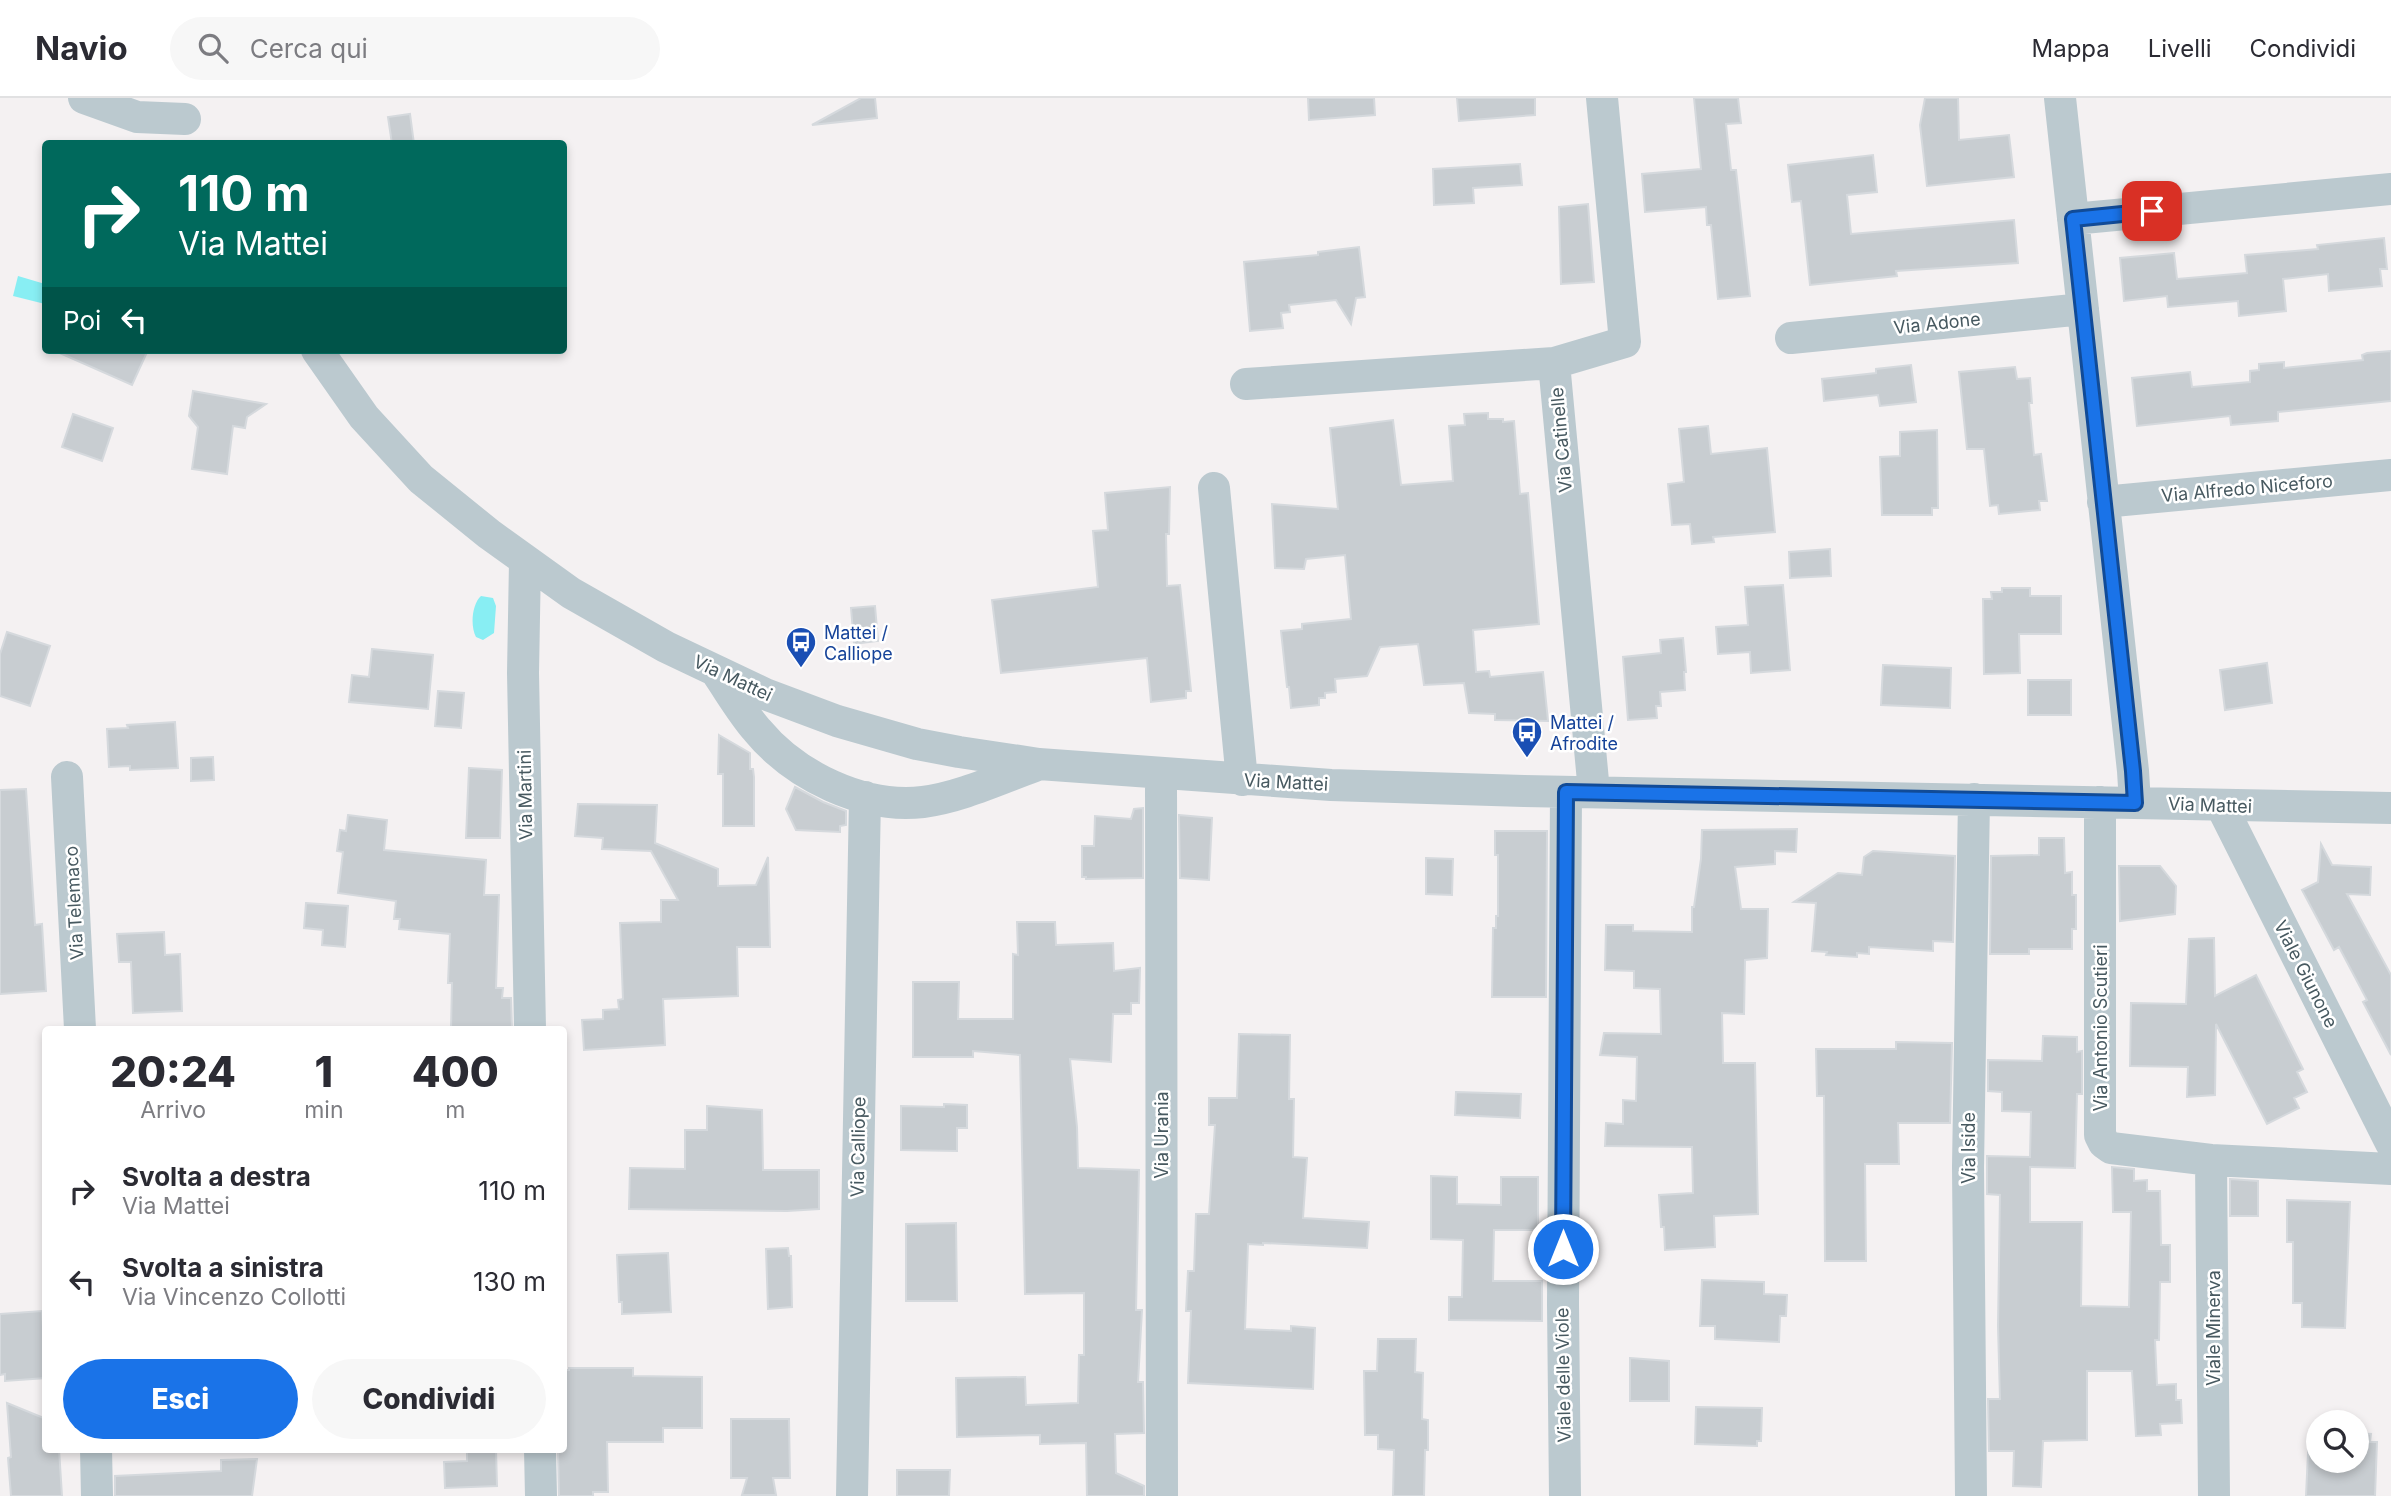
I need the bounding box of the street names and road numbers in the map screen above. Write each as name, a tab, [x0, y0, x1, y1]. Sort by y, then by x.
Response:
street label: Via Adone	[1892, 308, 1982, 338]
street label: Via Catinelle	[1546, 386, 1576, 494]
street label: Via Alfredo Niceforo	[2160, 470, 2334, 506]
street label: Via Mattei	[690, 651, 776, 705]
street label: Via Martini	[514, 750, 536, 840]
street label: Via Mattei	[1243, 769, 1329, 795]
street label: Via Mattei	[2167, 793, 2253, 817]
street label: Via Telemaco	[61, 845, 87, 961]
street label: Viale Giunone	[2270, 917, 2342, 1031]
street label: Via Antonio Scutieri	[2090, 945, 2111, 1112]
street label: Via Urania	[1151, 1091, 1172, 1179]
street label: Via Calliope	[847, 1097, 869, 1197]
street label: Via Iside	[1958, 1112, 1979, 1184]
street label: Viale Minerva	[2203, 1270, 2224, 1386]
street label: Viale delle Viole	[1551, 1307, 1575, 1443]

